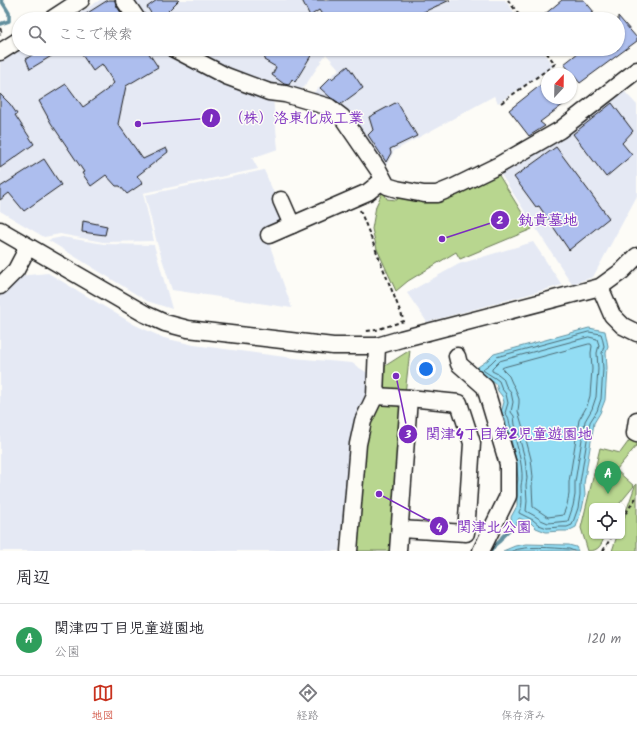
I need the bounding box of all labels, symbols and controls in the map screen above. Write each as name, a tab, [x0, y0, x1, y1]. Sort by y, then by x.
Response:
search box	[12, 12, 625, 56]
icon: search	[26, 23, 48, 45]
text: ここで検索	[58, 23, 133, 47]
north arrow	[541, 68, 577, 104]
callout: （株）洛東化成工業	[201, 104, 372, 131]
text: （株）洛東化成工業	[228, 107, 364, 131]
text: 1	[209, 109, 213, 128]
callout: 釻貴墓地	[490, 207, 586, 234]
text: 釻貴墓地	[518, 209, 578, 233]
text: 2	[497, 211, 504, 230]
your location	[416, 359, 436, 379]
callout: 関津4丁目第2児童遊園地	[398, 420, 601, 447]
text: 関津4丁目第2児童遊園地	[426, 423, 592, 447]
text: 3	[404, 425, 412, 444]
pin: A	[595, 461, 621, 494]
map controls	[589, 503, 625, 539]
button: locate	[589, 503, 625, 539]
callout: 関津北公園	[429, 513, 540, 540]
text: 関津北公園	[456, 516, 532, 540]
text: 4	[436, 518, 443, 537]
text: 周辺	[16, 565, 50, 592]
text: 関津四丁目児童遊園地	[54, 617, 204, 641]
text: A	[25, 629, 33, 650]
text: 120 m	[587, 629, 621, 650]
text: 公園	[54, 642, 80, 663]
tab: 地図	[92, 682, 114, 725]
tab: 経路	[297, 682, 319, 725]
tab: 保存済み	[502, 682, 546, 725]

